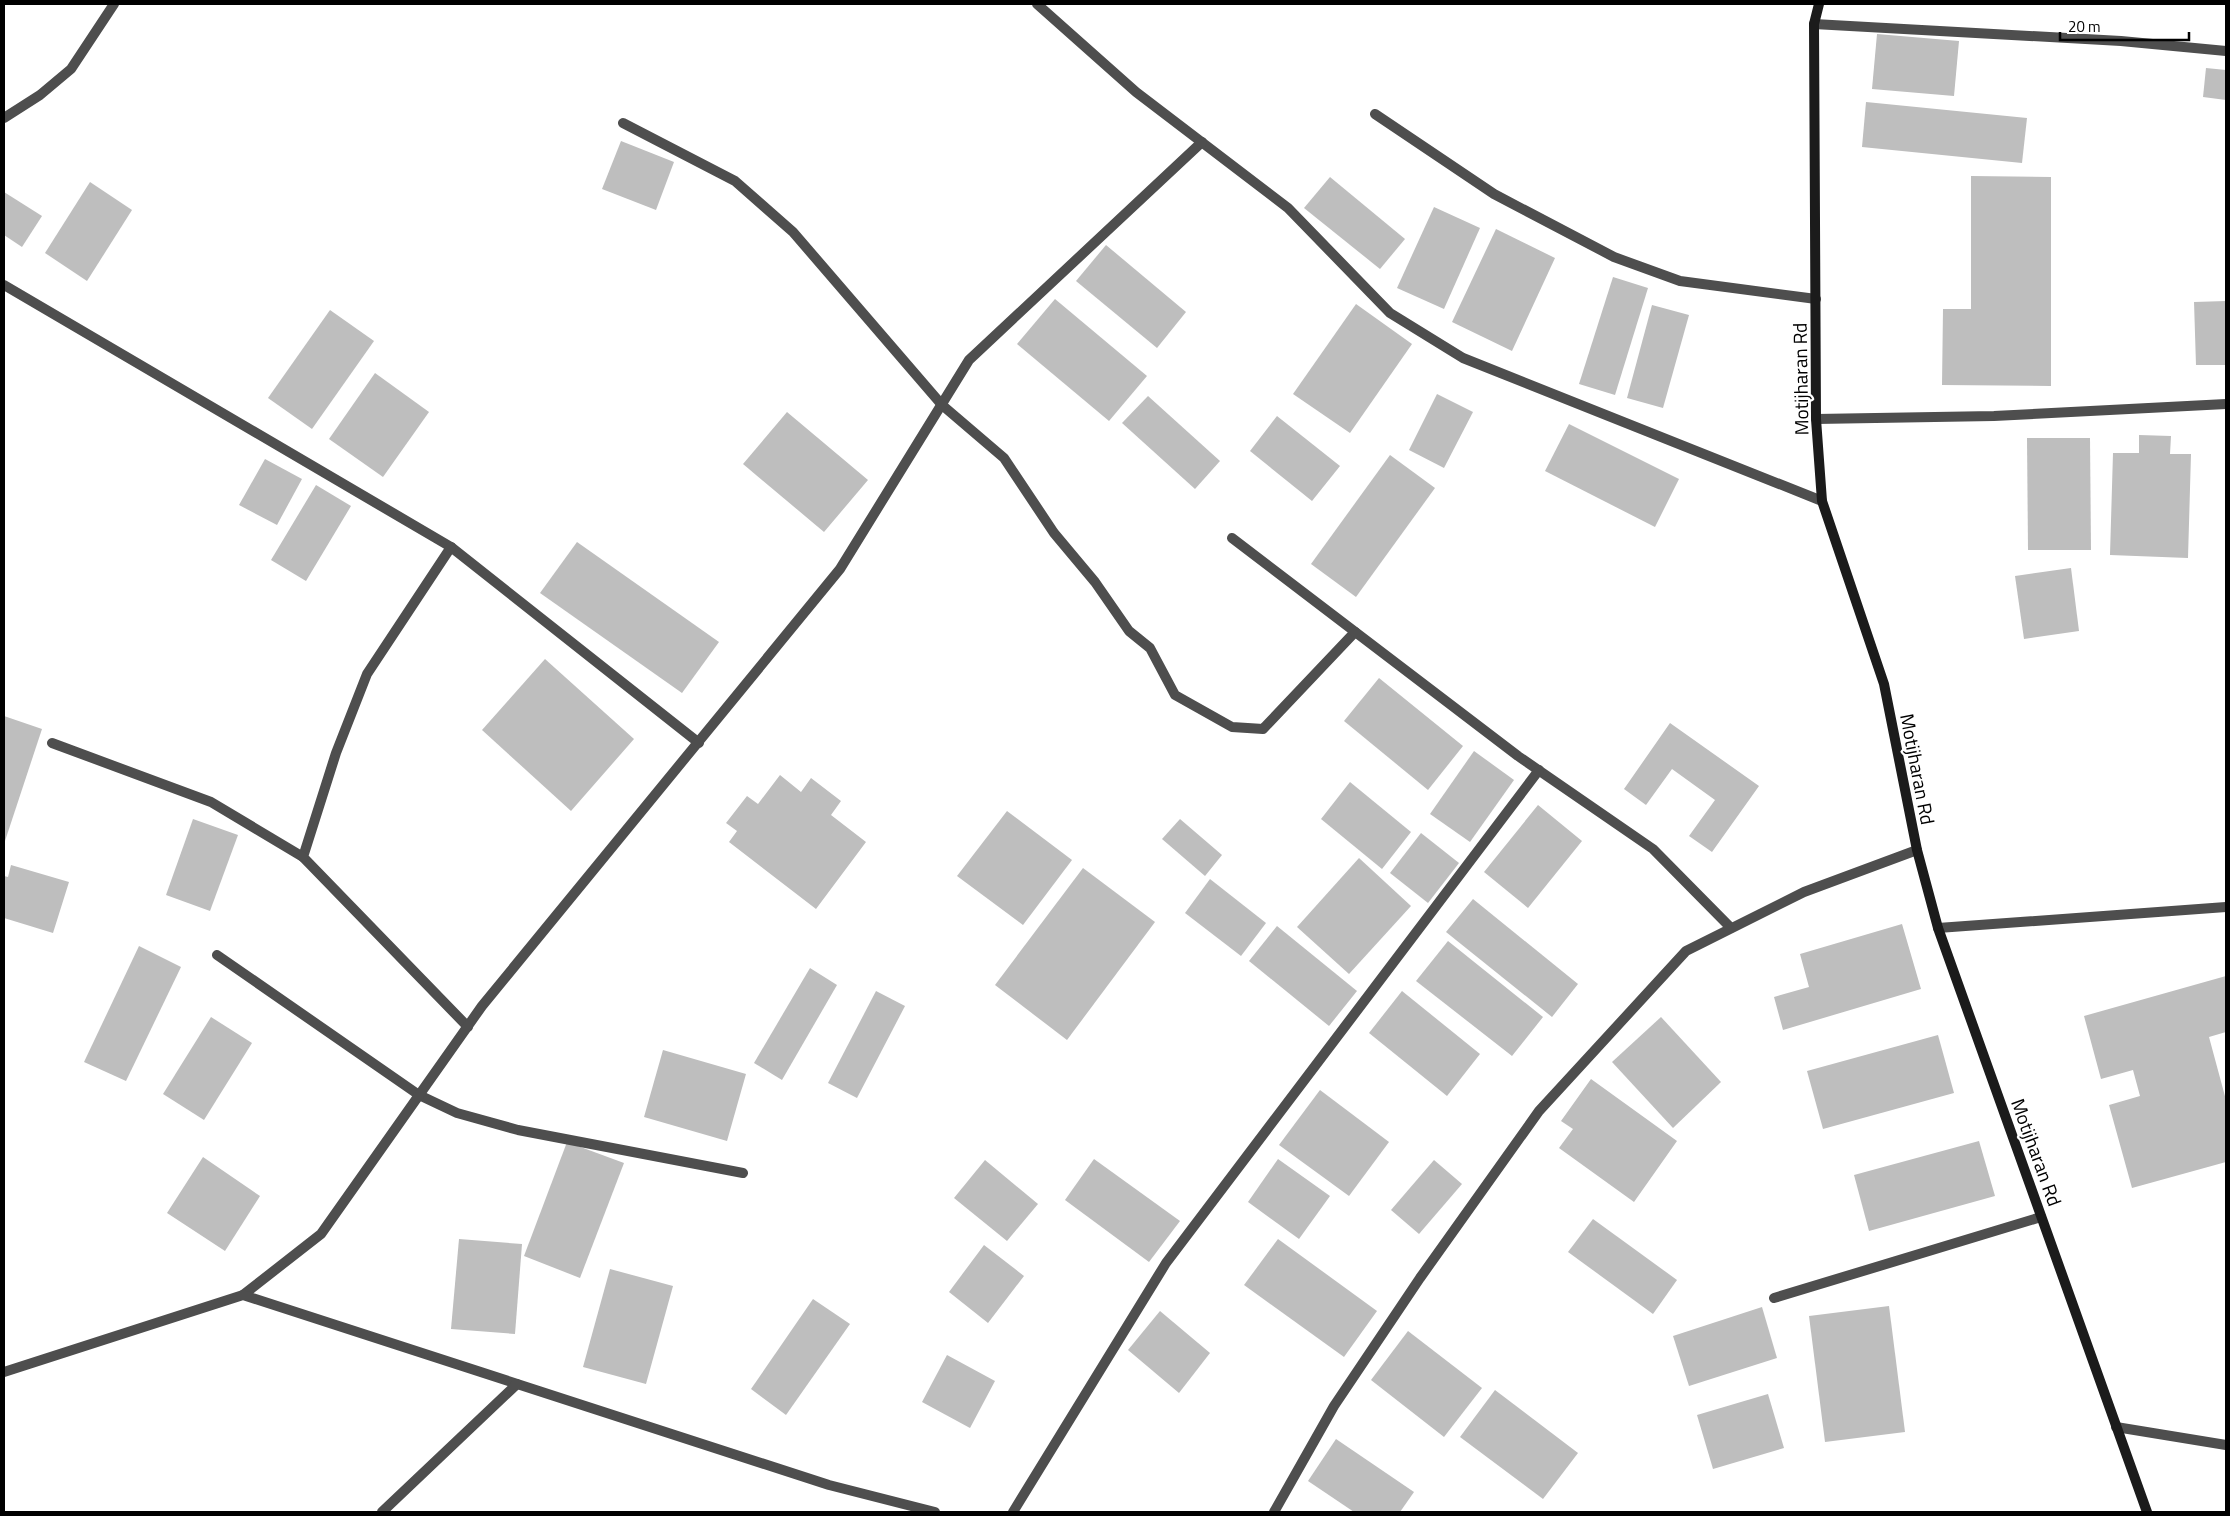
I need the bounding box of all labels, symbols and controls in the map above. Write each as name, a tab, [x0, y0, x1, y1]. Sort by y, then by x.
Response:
scale bar	[2060, 10, 2189, 42]
text: 20 m	[2068, 15, 2101, 38]
street label: Motijharan Rd	[1785, 322, 1815, 436]
street label: Motijharan Rd	[1893, 711, 1943, 827]
street label: Motijharan Rd	[2004, 1094, 2070, 1210]

